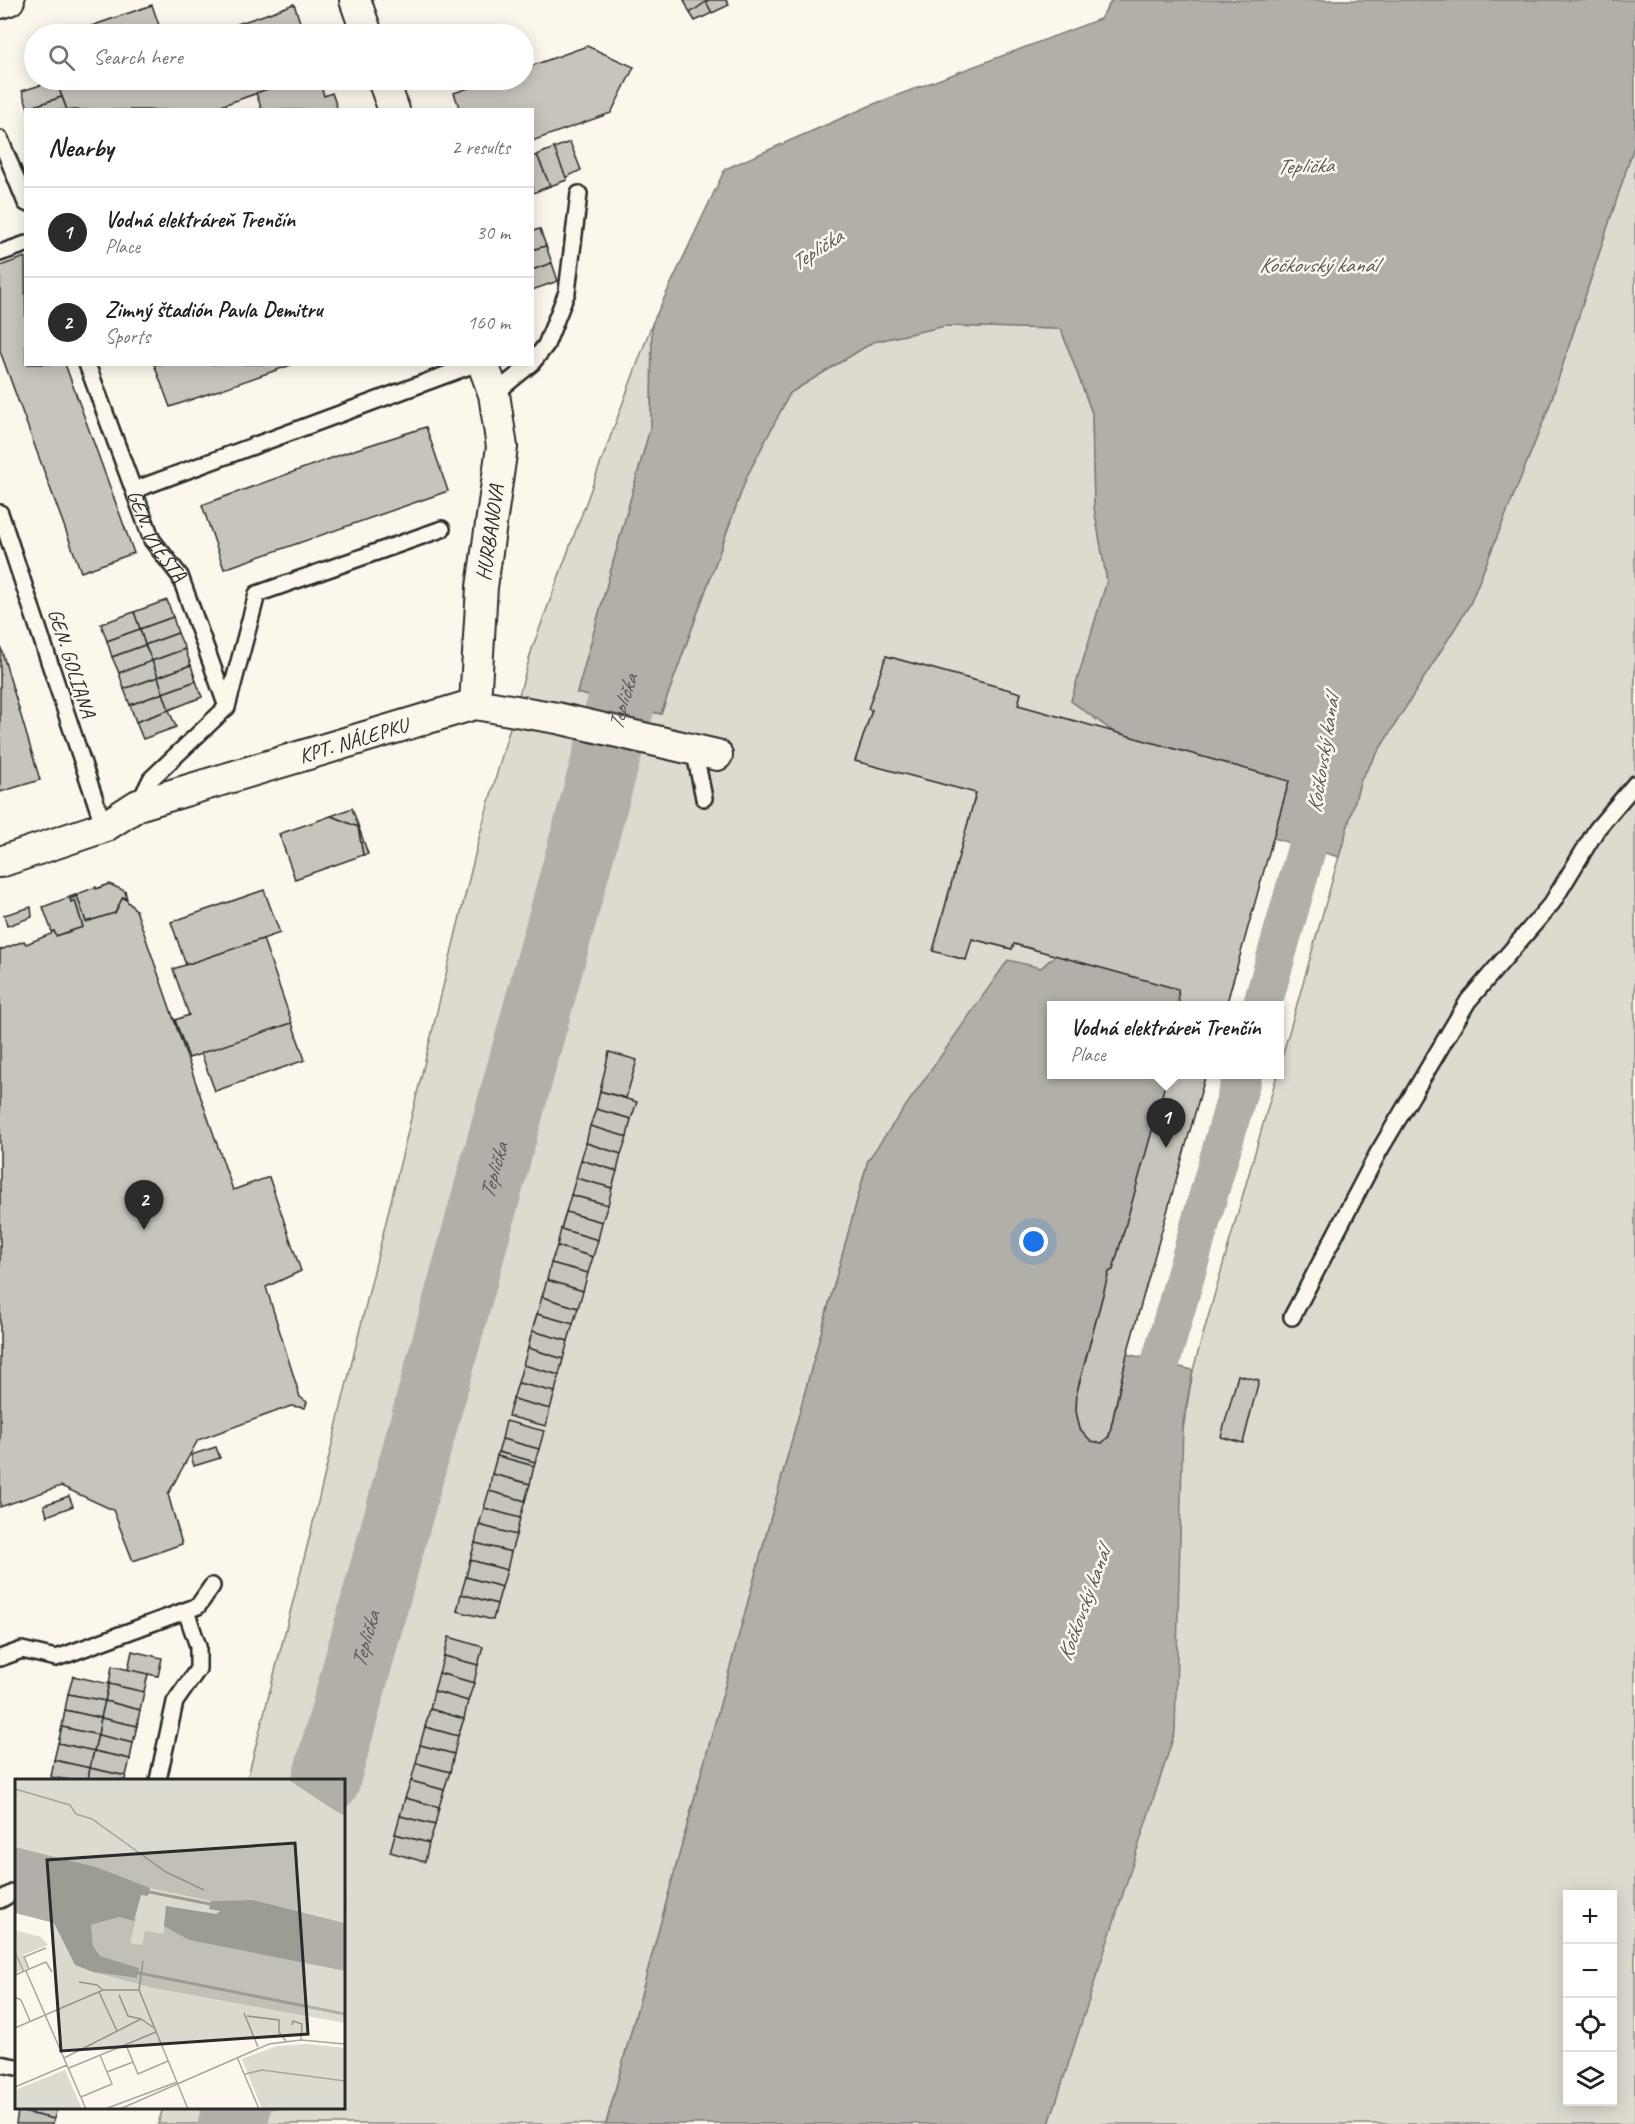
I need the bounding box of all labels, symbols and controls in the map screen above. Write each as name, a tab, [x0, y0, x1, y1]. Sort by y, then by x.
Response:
search box	[24, 24, 534, 90]
icon: search	[45, 41, 78, 74]
text: Search here	[93, 43, 183, 71]
text: Nearby	[48, 131, 113, 164]
text: 2 results	[451, 135, 510, 160]
water label: Teplička	[1276, 151, 1336, 181]
text: Vodná elektráreň Trenčín	[105, 206, 295, 234]
text: 1	[63, 220, 72, 245]
text: 30 m	[476, 220, 510, 245]
water label: Teplička	[785, 221, 850, 277]
text: Place	[105, 234, 140, 259]
water label: Kočkovský kanál	[1259, 251, 1384, 279]
text: Zimný štadión Pavla Demitru	[105, 296, 322, 324]
text: 2	[63, 310, 72, 335]
text: 160 m	[467, 310, 510, 335]
text: Sports	[105, 324, 150, 349]
street label: HURBANOVA	[470, 482, 510, 582]
street label: GEN. VIESTA	[122, 486, 193, 587]
street label: GEN. GOLIANA	[42, 605, 102, 722]
water label: Teplička	[602, 669, 645, 733]
water label: Kočkovský kanál	[1300, 687, 1347, 815]
street label: KPT. NÁLEPKU	[296, 711, 415, 769]
popup	[1047, 1001, 1284, 1079]
text: Vodná elektráreň Trenčín	[1070, 1014, 1261, 1042]
text: Place	[1070, 1042, 1106, 1067]
pin: 1	[1146, 1098, 1186, 1148]
water label: Teplička	[473, 1137, 516, 1202]
pin: 2	[124, 1180, 164, 1230]
your location	[1019, 1227, 1048, 1256]
water label: Kočkovský kanál	[1051, 1537, 1120, 1665]
water label: Teplička	[345, 1606, 387, 1671]
inset map	[15, 1779, 345, 2109]
map controls	[1563, 1890, 1617, 2106]
button: +	[1563, 1890, 1617, 1944]
button: −	[1563, 1944, 1617, 1998]
button: locate	[1563, 1998, 1617, 2052]
button: layers	[1563, 2052, 1617, 2106]

